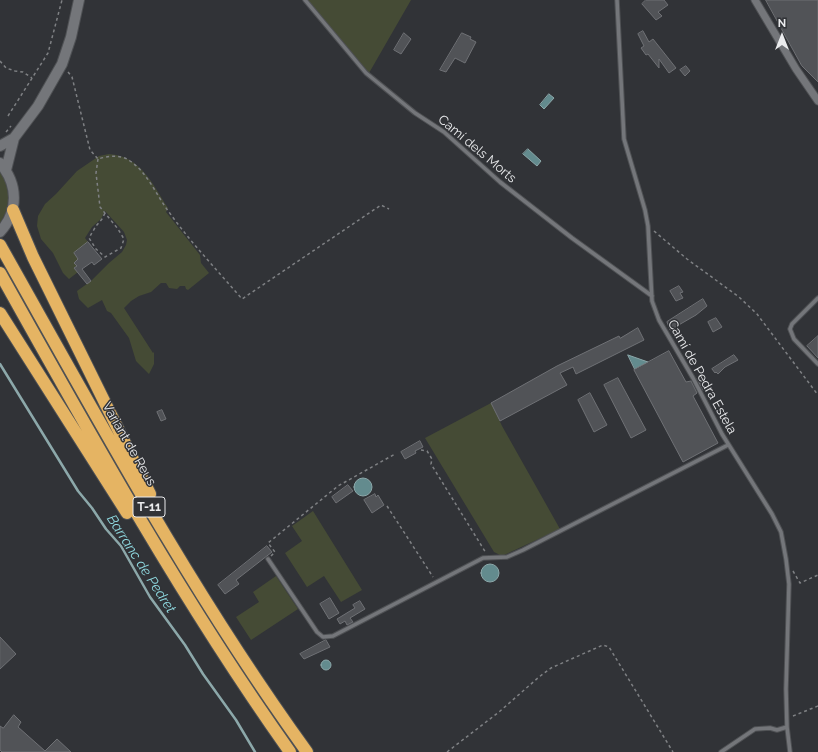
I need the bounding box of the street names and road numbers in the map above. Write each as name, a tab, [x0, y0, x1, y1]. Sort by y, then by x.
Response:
street label: Camí dels Morts	[435, 112, 519, 186]
street label: Camí de Pedra Estela	[664, 317, 740, 437]
street label: Variant de Reus	[99, 399, 159, 489]
road number: T-11	[133, 497, 165, 517]

